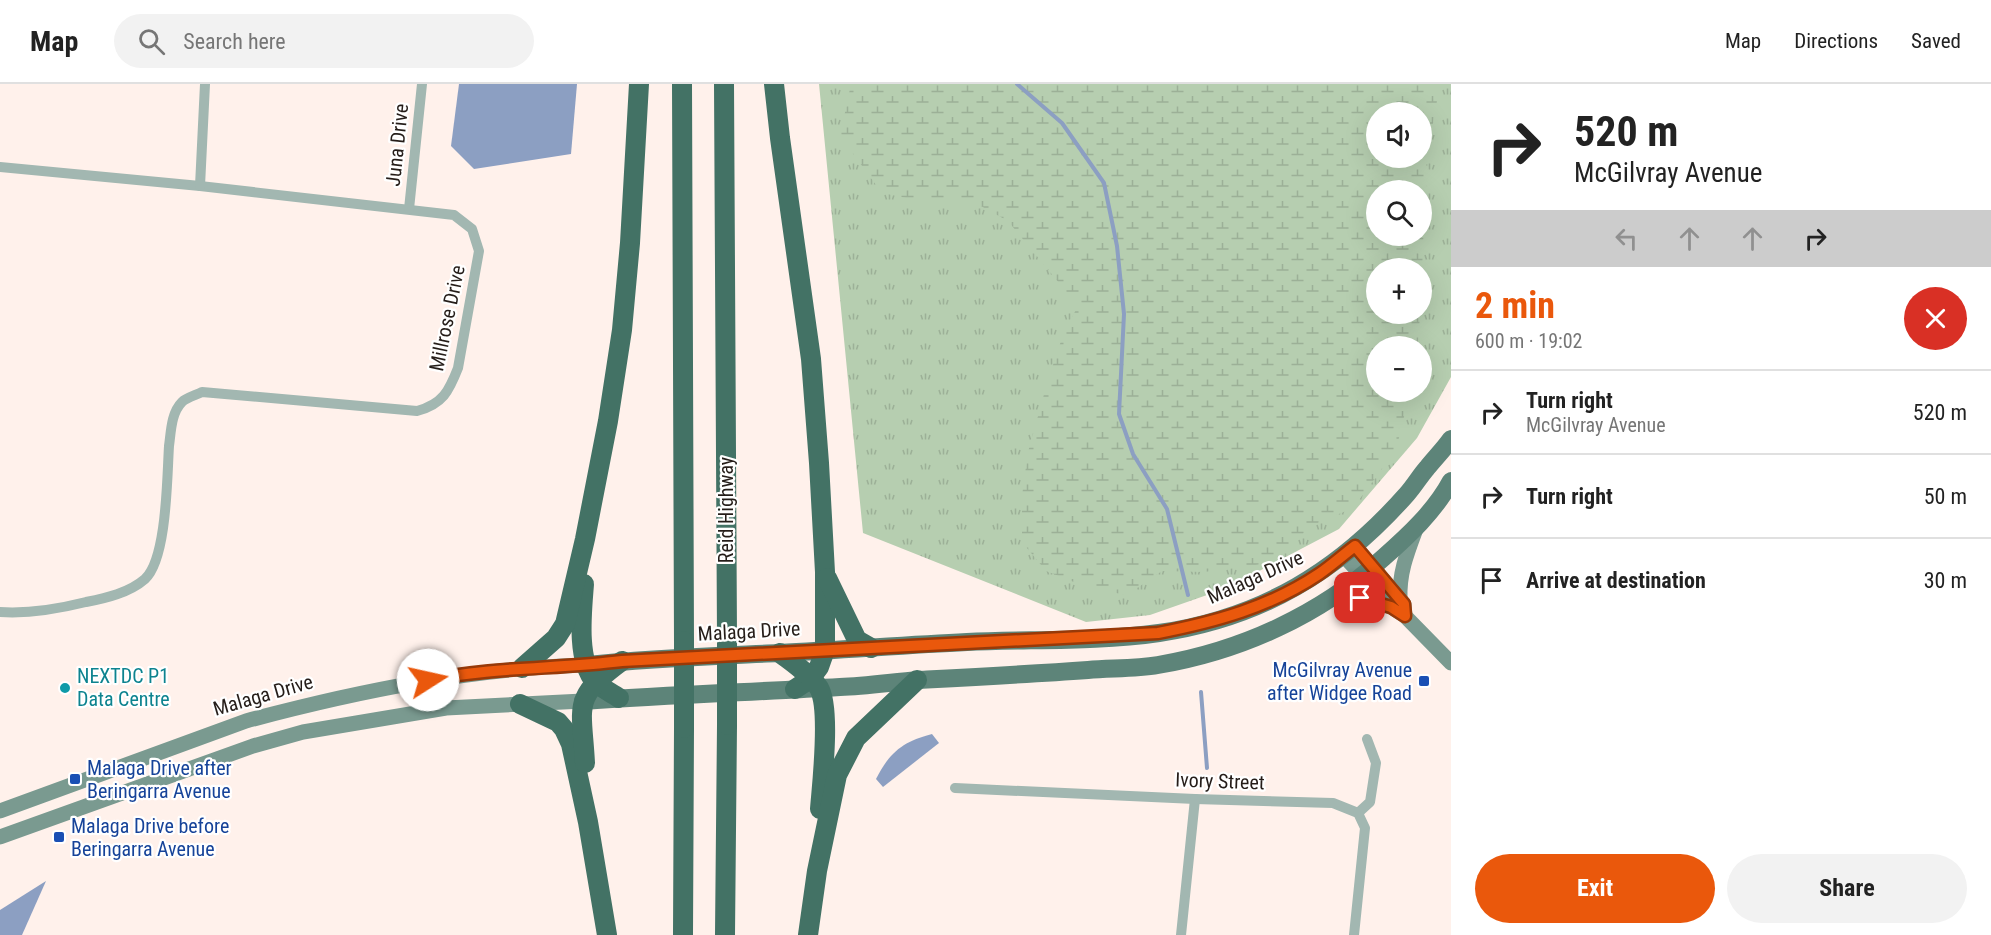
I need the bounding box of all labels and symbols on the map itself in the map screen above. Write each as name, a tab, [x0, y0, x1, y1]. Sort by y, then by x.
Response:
street label: Juna Drive	[381, 102, 413, 188]
street label: Millrose Drive	[424, 263, 470, 373]
street label: Reid Highway	[714, 457, 738, 563]
street label: Malaga Drive	[1203, 545, 1307, 609]
pin	[1334, 572, 1385, 623]
street label: Malaga Drive	[697, 616, 801, 646]
position arrow	[396, 648, 460, 712]
place label: McGilvray Avenue after Widgee Road	[1267, 658, 1412, 705]
place label: NEXTDC P1 Data Centre	[77, 664, 170, 711]
street label: Malaga Drive	[210, 669, 316, 721]
marker: McGilvray Avenue after Widgee Road	[1417, 674, 1431, 688]
marker: NEXTDC P1 Data Centre	[58, 681, 72, 695]
place label: Malaga Drive after Beringarra Avenue	[87, 756, 232, 803]
street label: Ivory Street	[1175, 767, 1265, 795]
marker: Malaga Drive after Beringarra Avenue	[68, 772, 82, 786]
place label: Malaga Drive before Beringarra Avenue	[71, 814, 229, 861]
marker: Malaga Drive before Beringarra Avenue	[52, 830, 66, 844]

